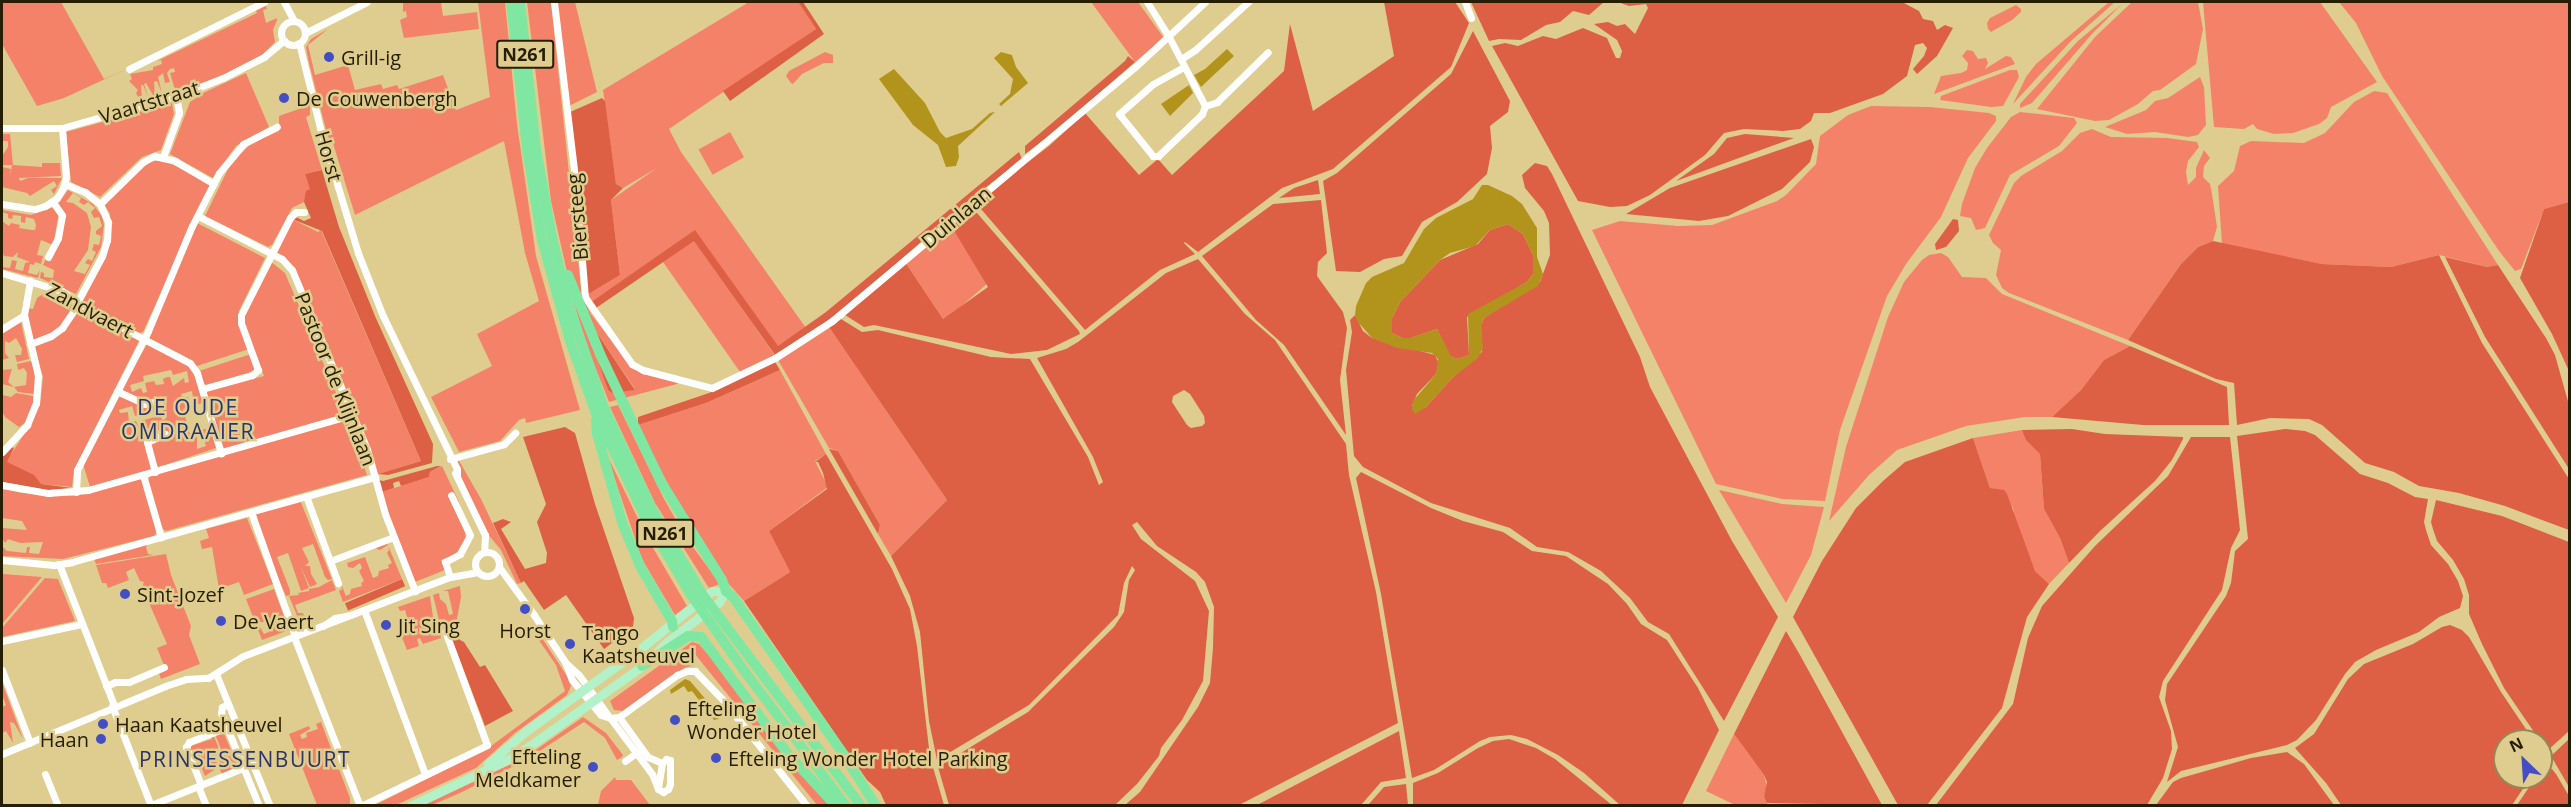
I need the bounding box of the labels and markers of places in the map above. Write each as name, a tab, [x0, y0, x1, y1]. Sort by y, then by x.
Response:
place label: Grill-ig	[341, 45, 401, 69]
marker: Grill-ig	[322, 50, 336, 64]
place label: De Couwenbergh	[296, 86, 458, 110]
marker: De Couwenbergh	[277, 91, 291, 105]
place label: Sint-Jozef	[137, 582, 224, 606]
marker: Sint-Jozef	[118, 587, 132, 601]
marker: Horst	[518, 602, 532, 616]
place label: De Vaert	[233, 609, 314, 633]
place label: Jit Sing	[398, 613, 460, 637]
marker: De Vaert	[214, 614, 228, 628]
marker: Jit Sing	[379, 618, 393, 632]
place label: Horst	[499, 618, 551, 642]
place label: Tango Kaatsheuvel	[582, 620, 695, 667]
marker: Tango Kaatsheuvel	[563, 637, 577, 651]
place label: Efteling Wonder Hotel	[687, 696, 817, 743]
place label: Haan Kaatsheuvel	[115, 712, 283, 736]
marker: Efteling Wonder Hotel	[668, 713, 682, 727]
marker: Haan Kaatsheuvel	[96, 717, 110, 731]
place label: Haan	[40, 727, 89, 751]
marker: Haan	[94, 732, 108, 746]
place label: Efteling Meldkamer	[475, 744, 581, 791]
place label: Efteling Wonder Hotel Parking	[728, 746, 1008, 770]
marker: Efteling Wonder Hotel Parking	[709, 751, 723, 765]
marker: Efteling Meldkamer	[586, 760, 600, 774]

